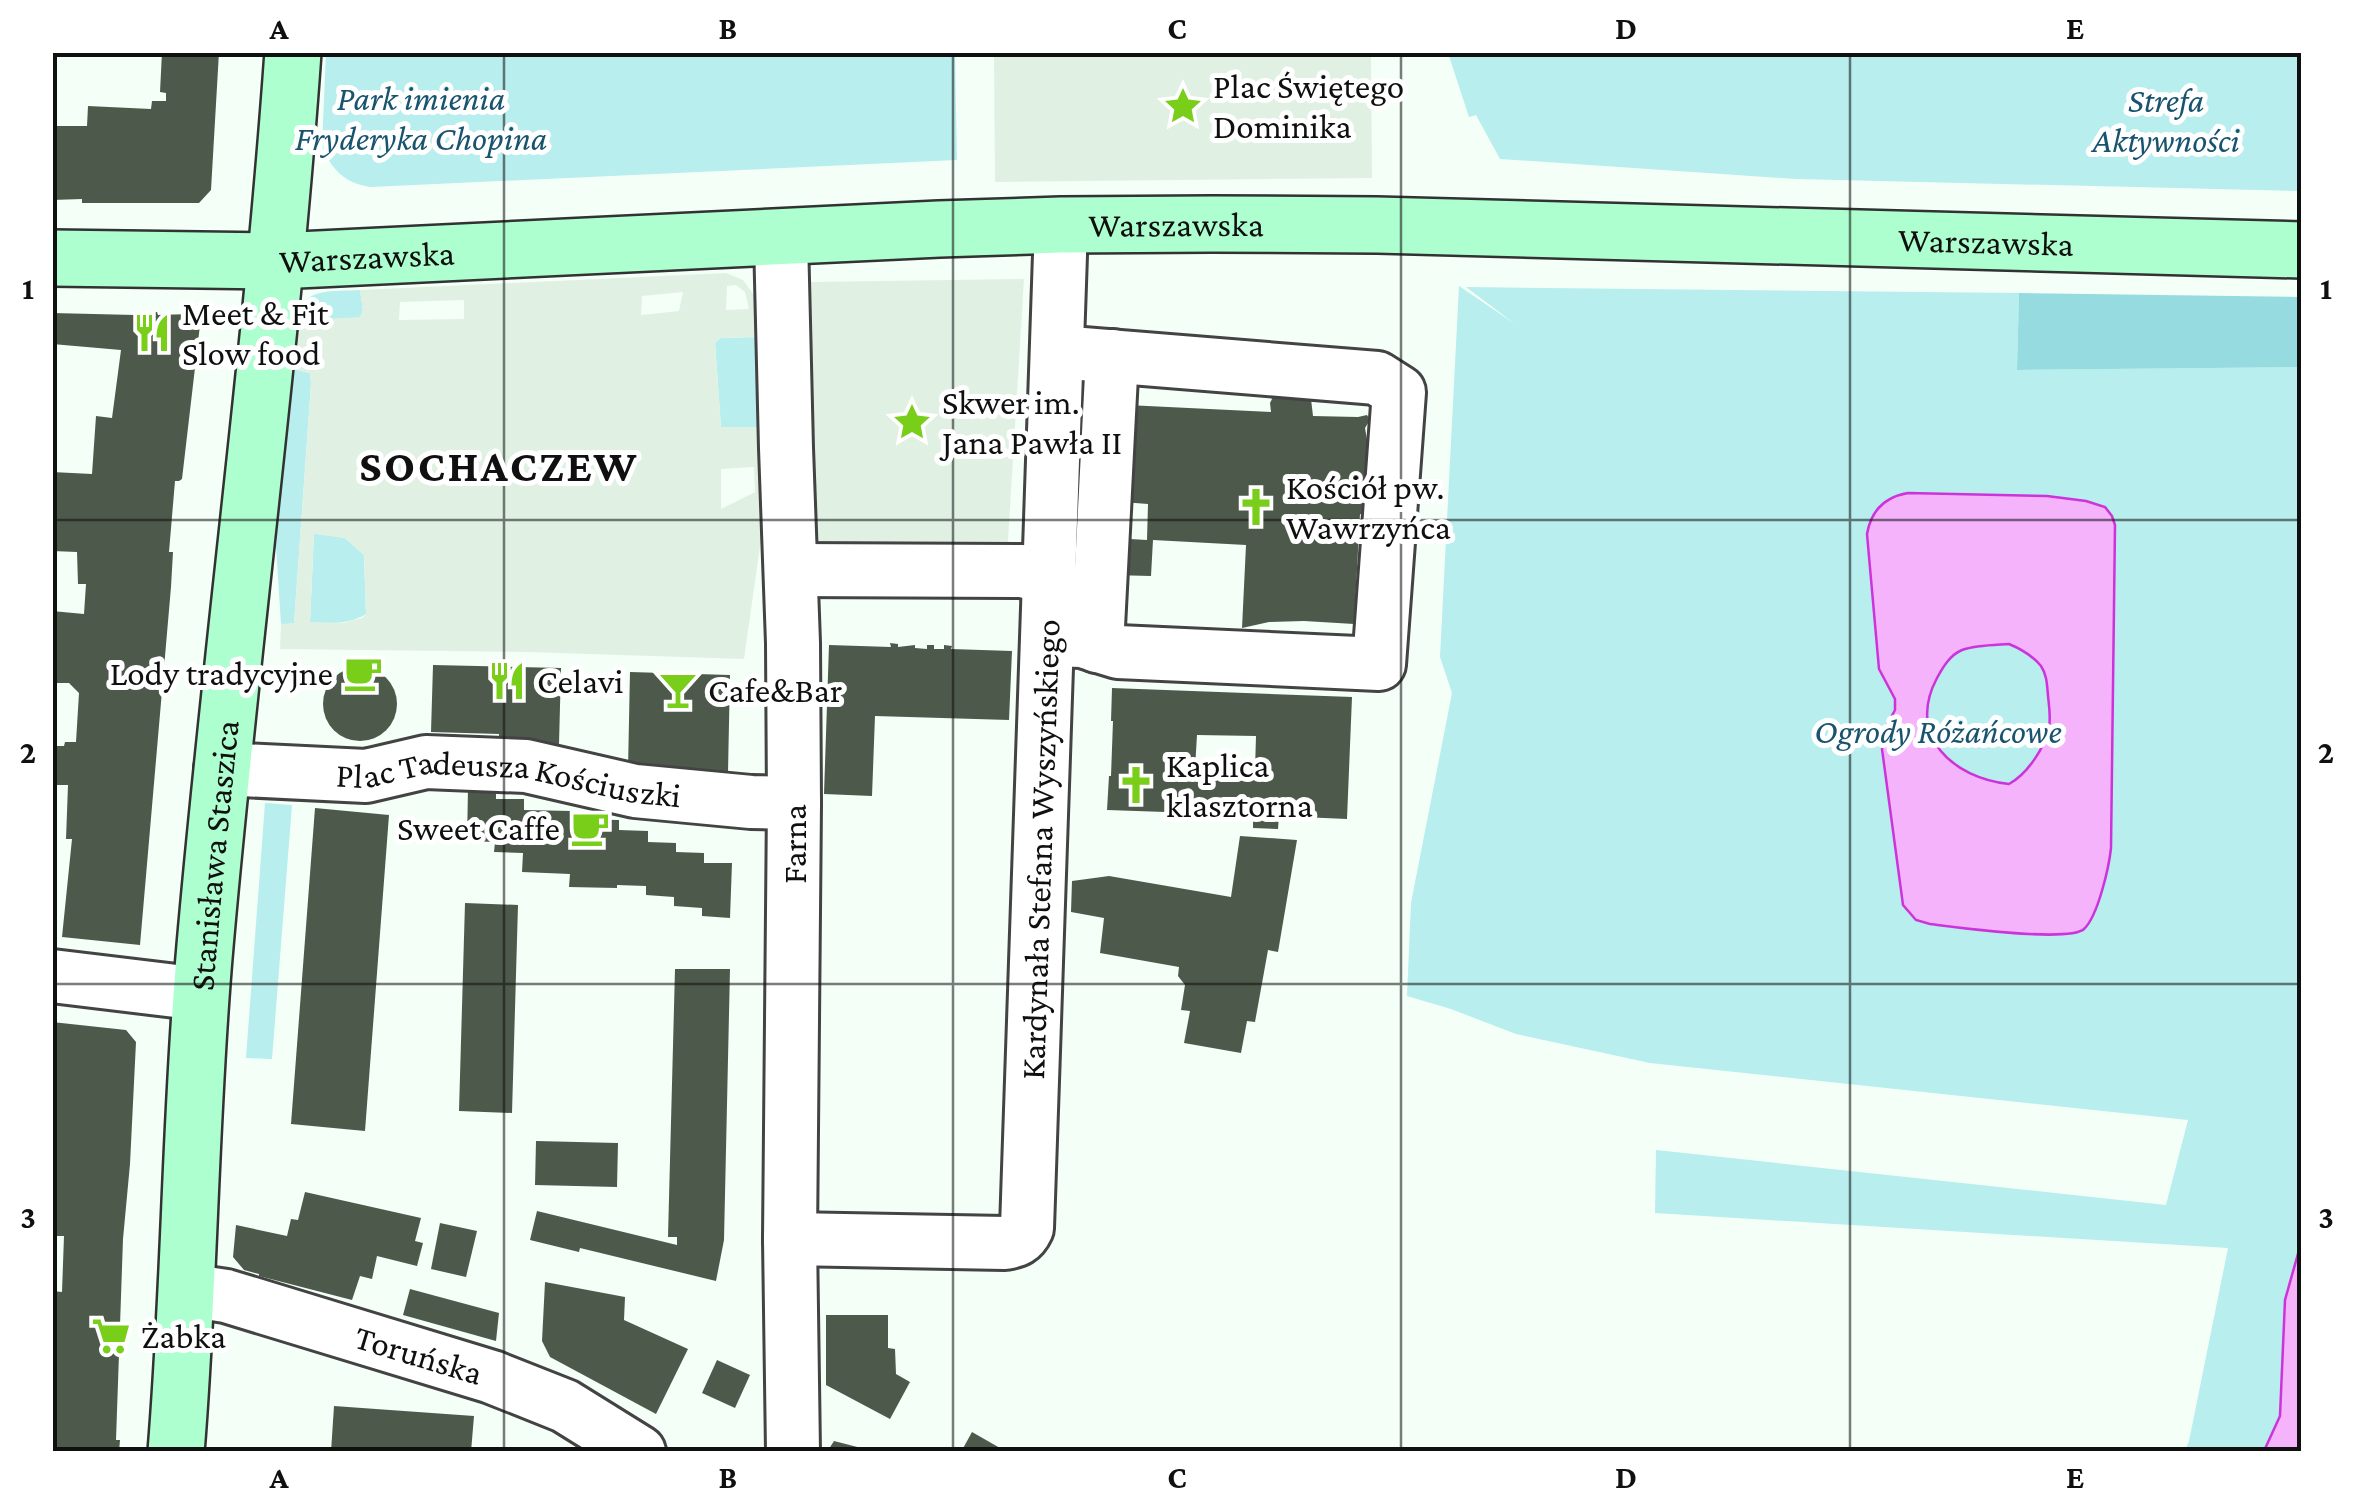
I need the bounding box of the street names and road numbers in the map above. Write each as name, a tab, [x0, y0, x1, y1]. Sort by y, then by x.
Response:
street label: Warszawska	[1088, 205, 1264, 245]
street label: Warszawska	[1898, 220, 2074, 264]
street label: Warszawska	[278, 233, 456, 281]
street label: Kardynała Stefana Wyszyńskiego	[1013, 618, 1068, 1080]
street label: Stanisława Staszica	[182, 718, 247, 992]
street label: Plac Tadeusza Kościuszki	[335, 742, 683, 815]
street label: Farna	[775, 804, 814, 884]
street label: Toruńska	[350, 1317, 487, 1393]

